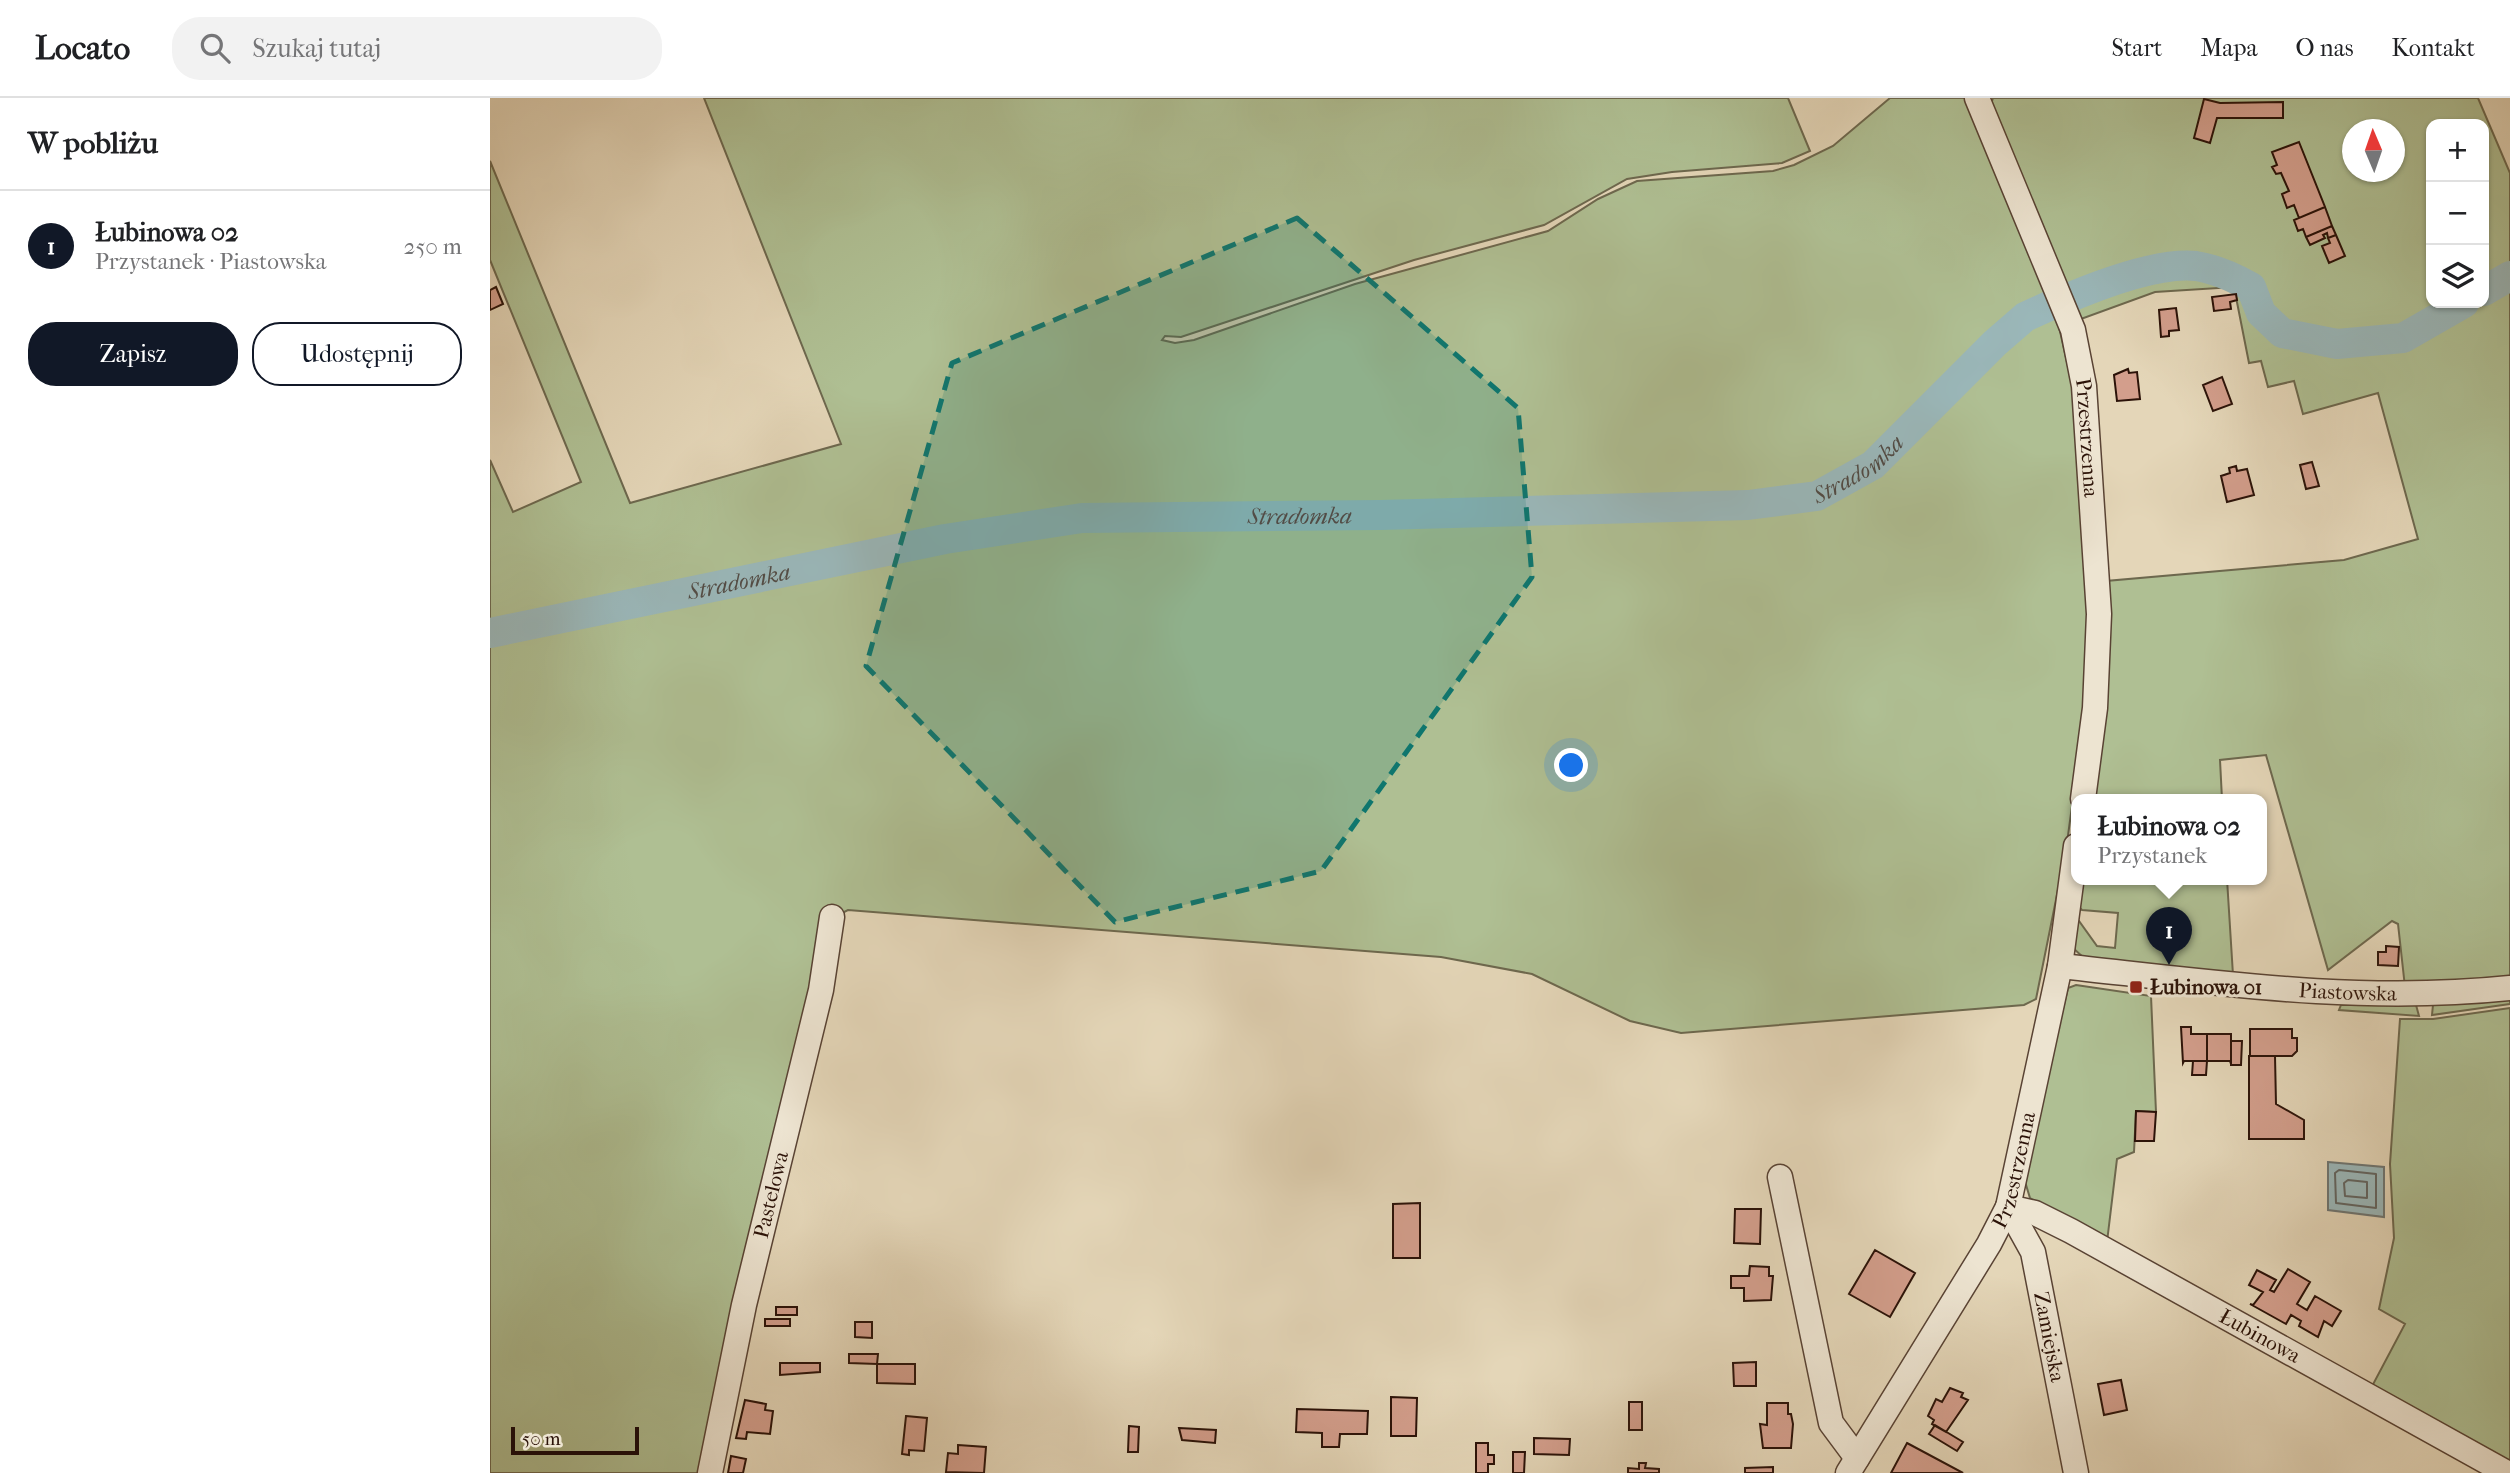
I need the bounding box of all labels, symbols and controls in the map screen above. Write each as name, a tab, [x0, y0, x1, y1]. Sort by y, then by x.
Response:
search box	[172, 17, 662, 80]
text: Locato	[35, 29, 130, 68]
icon: search	[196, 29, 234, 67]
text: Szukaj tutaj	[252, 33, 381, 64]
text: Start	[2111, 34, 2162, 62]
text: Mapa	[2200, 34, 2258, 62]
text: O nas	[2296, 34, 2354, 62]
text: Kontakt	[2392, 34, 2475, 62]
north arrow	[2342, 119, 2405, 182]
map controls	[2426, 119, 2489, 308]
button: +	[2426, 119, 2489, 182]
text: W pobliżu	[28, 126, 158, 161]
button: −	[2426, 182, 2489, 245]
text: Łubinowa 02	[95, 217, 238, 248]
text: 1	[47, 233, 55, 260]
text: 250 m	[404, 233, 462, 260]
button: layers	[2426, 245, 2489, 308]
text: Przystanek · Piastowska	[95, 248, 326, 275]
button: Zapisz	[28, 322, 238, 386]
button: Udostępnij	[252, 322, 462, 386]
street label: Przestrzenna	[2071, 376, 2103, 498]
water label: Stradomka	[1807, 429, 1909, 510]
water label: Stradomka	[1246, 502, 1352, 530]
water label: Stradomka	[684, 558, 793, 606]
your location	[1554, 748, 1588, 782]
popup	[2071, 794, 2267, 885]
text: Łubinowa 02	[2097, 811, 2241, 842]
text: Przystanek	[2097, 842, 2207, 869]
pin: 1	[2146, 907, 2192, 965]
place label: Łubinowa 01	[2150, 975, 2262, 999]
street label: Piastowska	[2298, 978, 2397, 1006]
marker: Łubinowa 01	[2128, 979, 2144, 995]
street label: Przestrzenna	[1987, 1109, 2040, 1232]
street label: Pastelowa	[749, 1148, 793, 1241]
street label: Zamiejska	[2029, 1290, 2070, 1384]
street label: Łubinowa	[2215, 1304, 2305, 1368]
scale bar	[511, 1424, 639, 1456]
text: 50 m	[522, 1428, 561, 1450]

